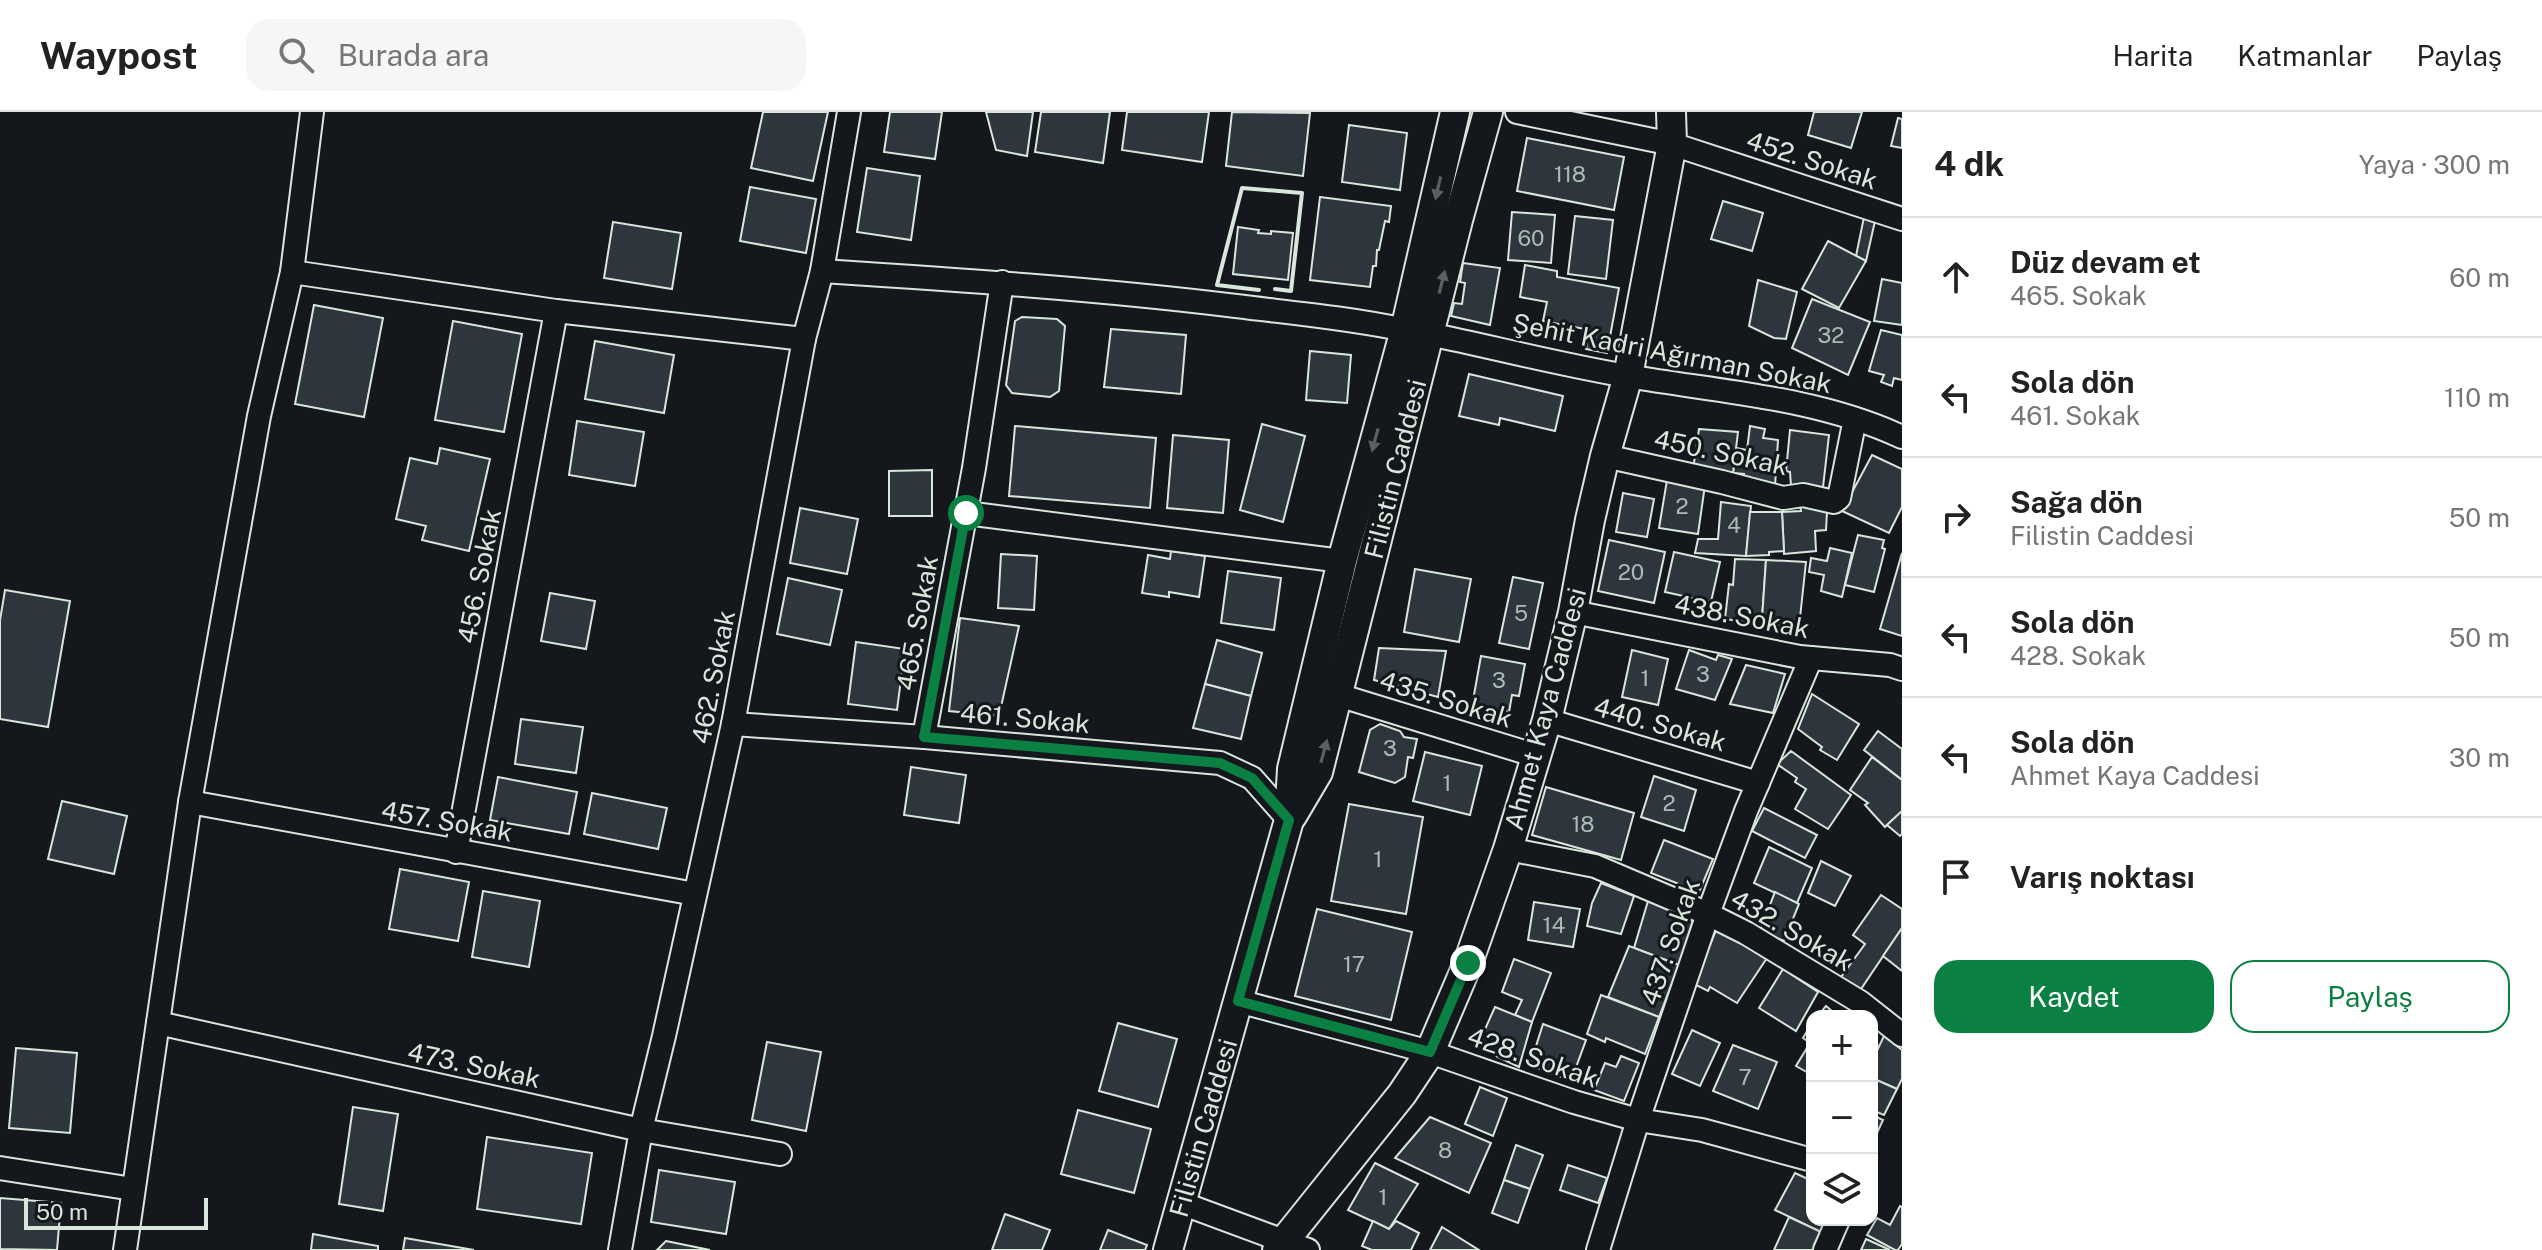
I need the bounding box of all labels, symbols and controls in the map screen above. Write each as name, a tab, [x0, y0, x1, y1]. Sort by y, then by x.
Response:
search box	[246, 19, 806, 91]
text: Waypost	[40, 33, 198, 78]
icon: search	[274, 33, 318, 77]
text: Burada ara	[338, 37, 489, 73]
text: Harita	[2112, 39, 2193, 72]
text: Katmanlar	[2237, 39, 2373, 72]
text: Paylaş	[2417, 39, 2502, 72]
street label: 452. Sokak	[1743, 124, 1881, 196]
text: 4 dk	[1934, 144, 2004, 184]
text: Yaya · 300 m	[2359, 149, 2510, 180]
house number: 118	[1554, 161, 1586, 187]
one-way arrow	[1431, 176, 1444, 201]
house number: 60	[1517, 225, 1545, 251]
text: Düz devam et	[2010, 244, 2201, 280]
icon: ahead	[1934, 255, 1978, 299]
text: 60 m	[2449, 262, 2510, 293]
one-way arrow	[1436, 269, 1449, 294]
text: 465. Sokak	[2010, 280, 2147, 311]
street label: Şehit Kadri Ağırman Sokak	[1510, 307, 1834, 399]
house number: 32	[1818, 322, 1844, 348]
text: Sola dön	[2010, 364, 2134, 400]
icon: left	[1934, 375, 1978, 419]
street label: Filistin Caddesi	[1358, 376, 1432, 562]
text: 110 m	[2444, 382, 2510, 413]
text: 461. Sokak	[2010, 400, 2140, 431]
street label: 450. Sokak	[1651, 423, 1791, 481]
one-way arrow	[1368, 429, 1381, 453]
text: Sağa dön	[2010, 484, 2143, 520]
house number: 2	[1675, 493, 1689, 519]
route start	[948, 495, 984, 531]
icon: right	[1934, 495, 1978, 539]
text: 50 m	[2449, 502, 2510, 533]
street label: 456. Sokak	[451, 506, 507, 646]
house number: 4	[1727, 512, 1741, 538]
text: Filistin Caddesi	[2010, 520, 2194, 551]
street label: 465. Sokak	[890, 553, 944, 693]
house number: 20	[1618, 559, 1644, 585]
street label: Ahmet Kaya Caddesi	[1498, 585, 1592, 833]
street label: 438. Sokak	[1672, 588, 1812, 644]
house number: 5	[1514, 600, 1528, 626]
text: Sola dön	[2010, 604, 2134, 640]
street label: 462. Sokak	[685, 608, 741, 746]
icon: left	[1934, 615, 1978, 659]
text: 50 m	[2449, 622, 2510, 653]
text: 428. Sokak	[2010, 640, 2146, 671]
house number: 3	[1696, 661, 1710, 687]
street label: 435. Sokak	[1376, 664, 1516, 734]
house number: 1	[1641, 665, 1649, 691]
house number: 3	[1492, 667, 1506, 693]
street label: 440. Sokak	[1590, 690, 1730, 758]
street label: 461. Sokak	[959, 697, 1091, 739]
text: Sola dön	[2010, 724, 2134, 760]
house number: 3	[1383, 735, 1397, 761]
icon: left	[1934, 735, 1978, 779]
one-way arrow	[1318, 739, 1330, 764]
text: 30 m	[2449, 742, 2510, 773]
text: Ahmet Kaya Caddesi	[2010, 760, 2259, 791]
house number: 1	[1443, 770, 1451, 796]
house number: 2	[1662, 790, 1676, 816]
street label: 457. Sokak	[379, 794, 515, 848]
house number: 18	[1571, 811, 1595, 837]
house number: 1	[1374, 846, 1382, 872]
icon: arrive	[1934, 855, 1978, 899]
text: Varış noktası	[2010, 859, 2195, 895]
street label: 437. Sokak	[1634, 875, 1706, 1009]
street label: 432. Sokak	[1726, 883, 1858, 977]
house number: 14	[1543, 912, 1566, 938]
route end	[1450, 945, 1486, 981]
house number: 17	[1343, 951, 1365, 977]
button: Kaydet	[1934, 960, 2214, 1033]
button: Paylaş	[2230, 960, 2510, 1033]
map controls	[1806, 1010, 1878, 1226]
button: +	[1806, 1010, 1878, 1082]
street label: 428. Sokak	[1464, 1020, 1602, 1094]
street label: Filistin Caddesi	[1163, 1035, 1243, 1221]
street label: 473. Sokak	[405, 1036, 543, 1094]
house number: 7	[1738, 1064, 1752, 1090]
button: −	[1806, 1082, 1878, 1154]
house number: 8	[1438, 1137, 1452, 1163]
button: layers	[1806, 1154, 1878, 1226]
house number: 1	[1379, 1184, 1387, 1210]
scale bar	[24, 1194, 208, 1230]
text: 50 m	[36, 1199, 88, 1225]

